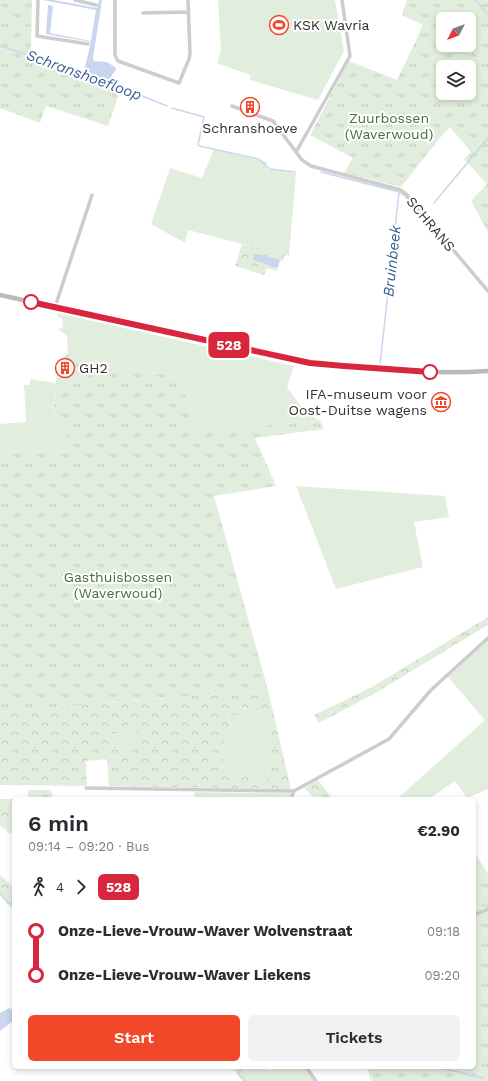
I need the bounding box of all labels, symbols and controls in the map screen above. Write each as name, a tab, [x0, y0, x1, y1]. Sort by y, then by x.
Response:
north arrow	[436, 12, 476, 52]
map controls	[436, 12, 476, 100]
sports icon: KSK Wavria	[268, 14, 290, 36]
place label: KSK Wavria	[293, 17, 370, 33]
water label: Schranshoefloop	[24, 46, 144, 104]
button: layers	[436, 60, 476, 100]
building icon: Schranshoeve	[239, 96, 261, 118]
park label: Zuurbossen (Waverwoud)	[345, 110, 433, 142]
place label: Schranshoeve	[202, 120, 298, 136]
street label: SCHRANS	[403, 193, 459, 255]
water label: Bruinbeek	[379, 224, 405, 298]
unlabelled marker	[23, 294, 39, 310]
line badge: 528	[206, 332, 252, 358]
text: 528	[216, 337, 242, 353]
building icon: GH2	[54, 357, 76, 379]
place label: GH2	[79, 360, 108, 376]
unlabelled marker	[422, 364, 438, 380]
place label: IFA-museum voor Oost-Duitse wagens	[289, 386, 427, 418]
museum icon: IFA-museum voor Oost-Duitse wagens	[430, 391, 452, 413]
park label: Gasthuisbossen (Waverwoud)	[64, 569, 172, 601]
text: 6 min	[28, 811, 89, 836]
text: €2.90	[417, 822, 460, 840]
text: 09:14 – 09:20 · Bus	[28, 839, 149, 854]
icon: walk	[28, 876, 50, 898]
icon: forward	[70, 876, 92, 898]
text: 528	[106, 879, 131, 895]
text: 4	[56, 880, 64, 895]
text: Onze-Lieve-Vrouw-Waver Wolvenstraat	[58, 922, 352, 940]
text: 09:18	[427, 924, 460, 939]
text: Onze-Lieve-Vrouw-Waver Liekens	[58, 966, 311, 984]
text: 09:20	[424, 968, 460, 983]
button: Start	[28, 1015, 240, 1061]
button: Tickets	[248, 1015, 460, 1061]

